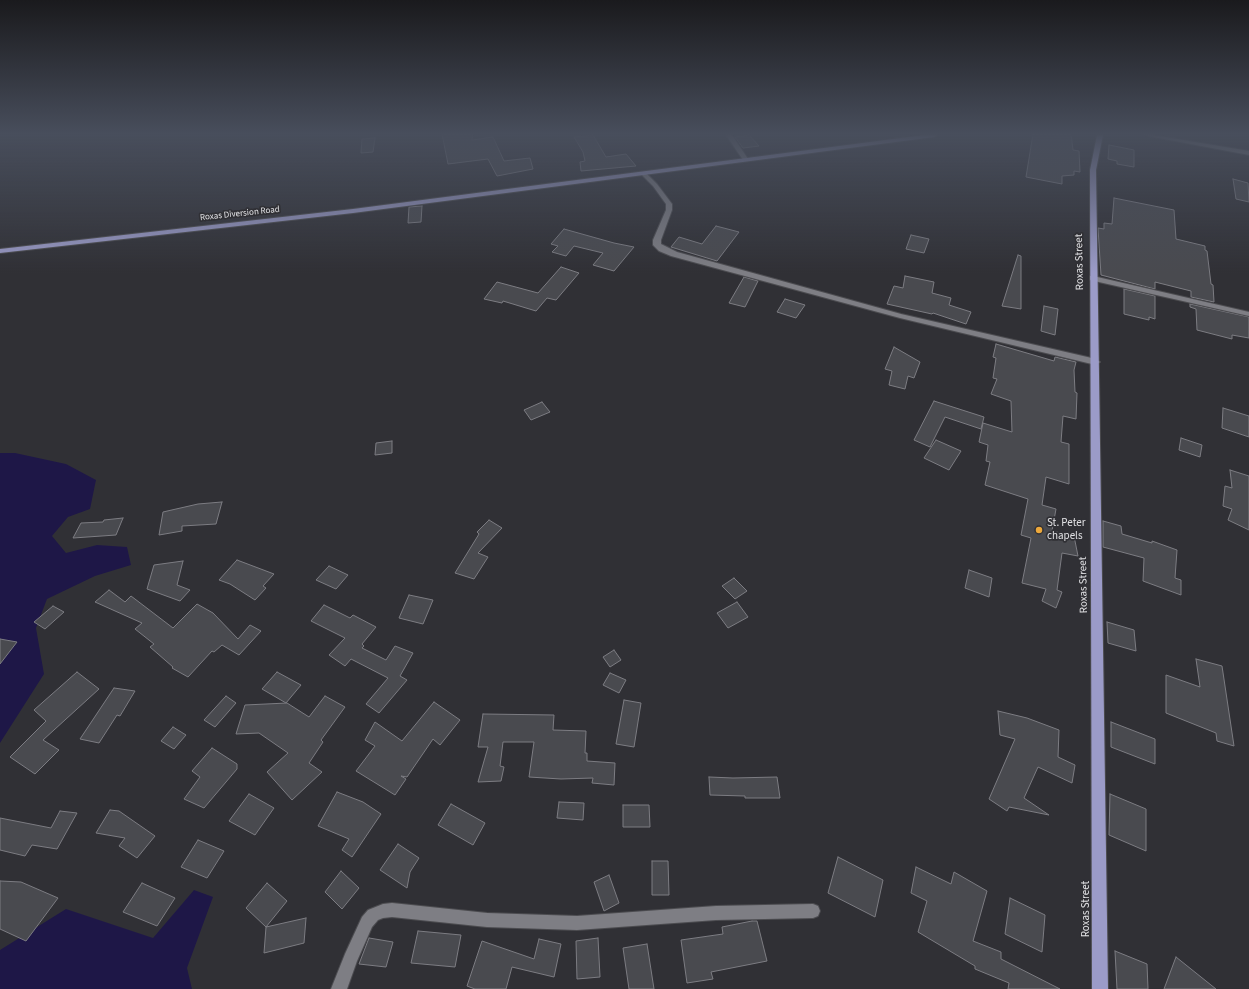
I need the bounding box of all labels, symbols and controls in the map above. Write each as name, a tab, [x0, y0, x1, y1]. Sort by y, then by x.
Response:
street label: Roxas Diversion Road	[200, 204, 280, 224]
street label: Roxas Street	[1073, 234, 1087, 290]
place label: St. Peter chapels	[1047, 517, 1085, 543]
marker: St. Peter chapels	[1034, 525, 1044, 535]
street label: Roxas Street	[1077, 557, 1091, 613]
street label: Roxas Street	[1080, 881, 1094, 937]

